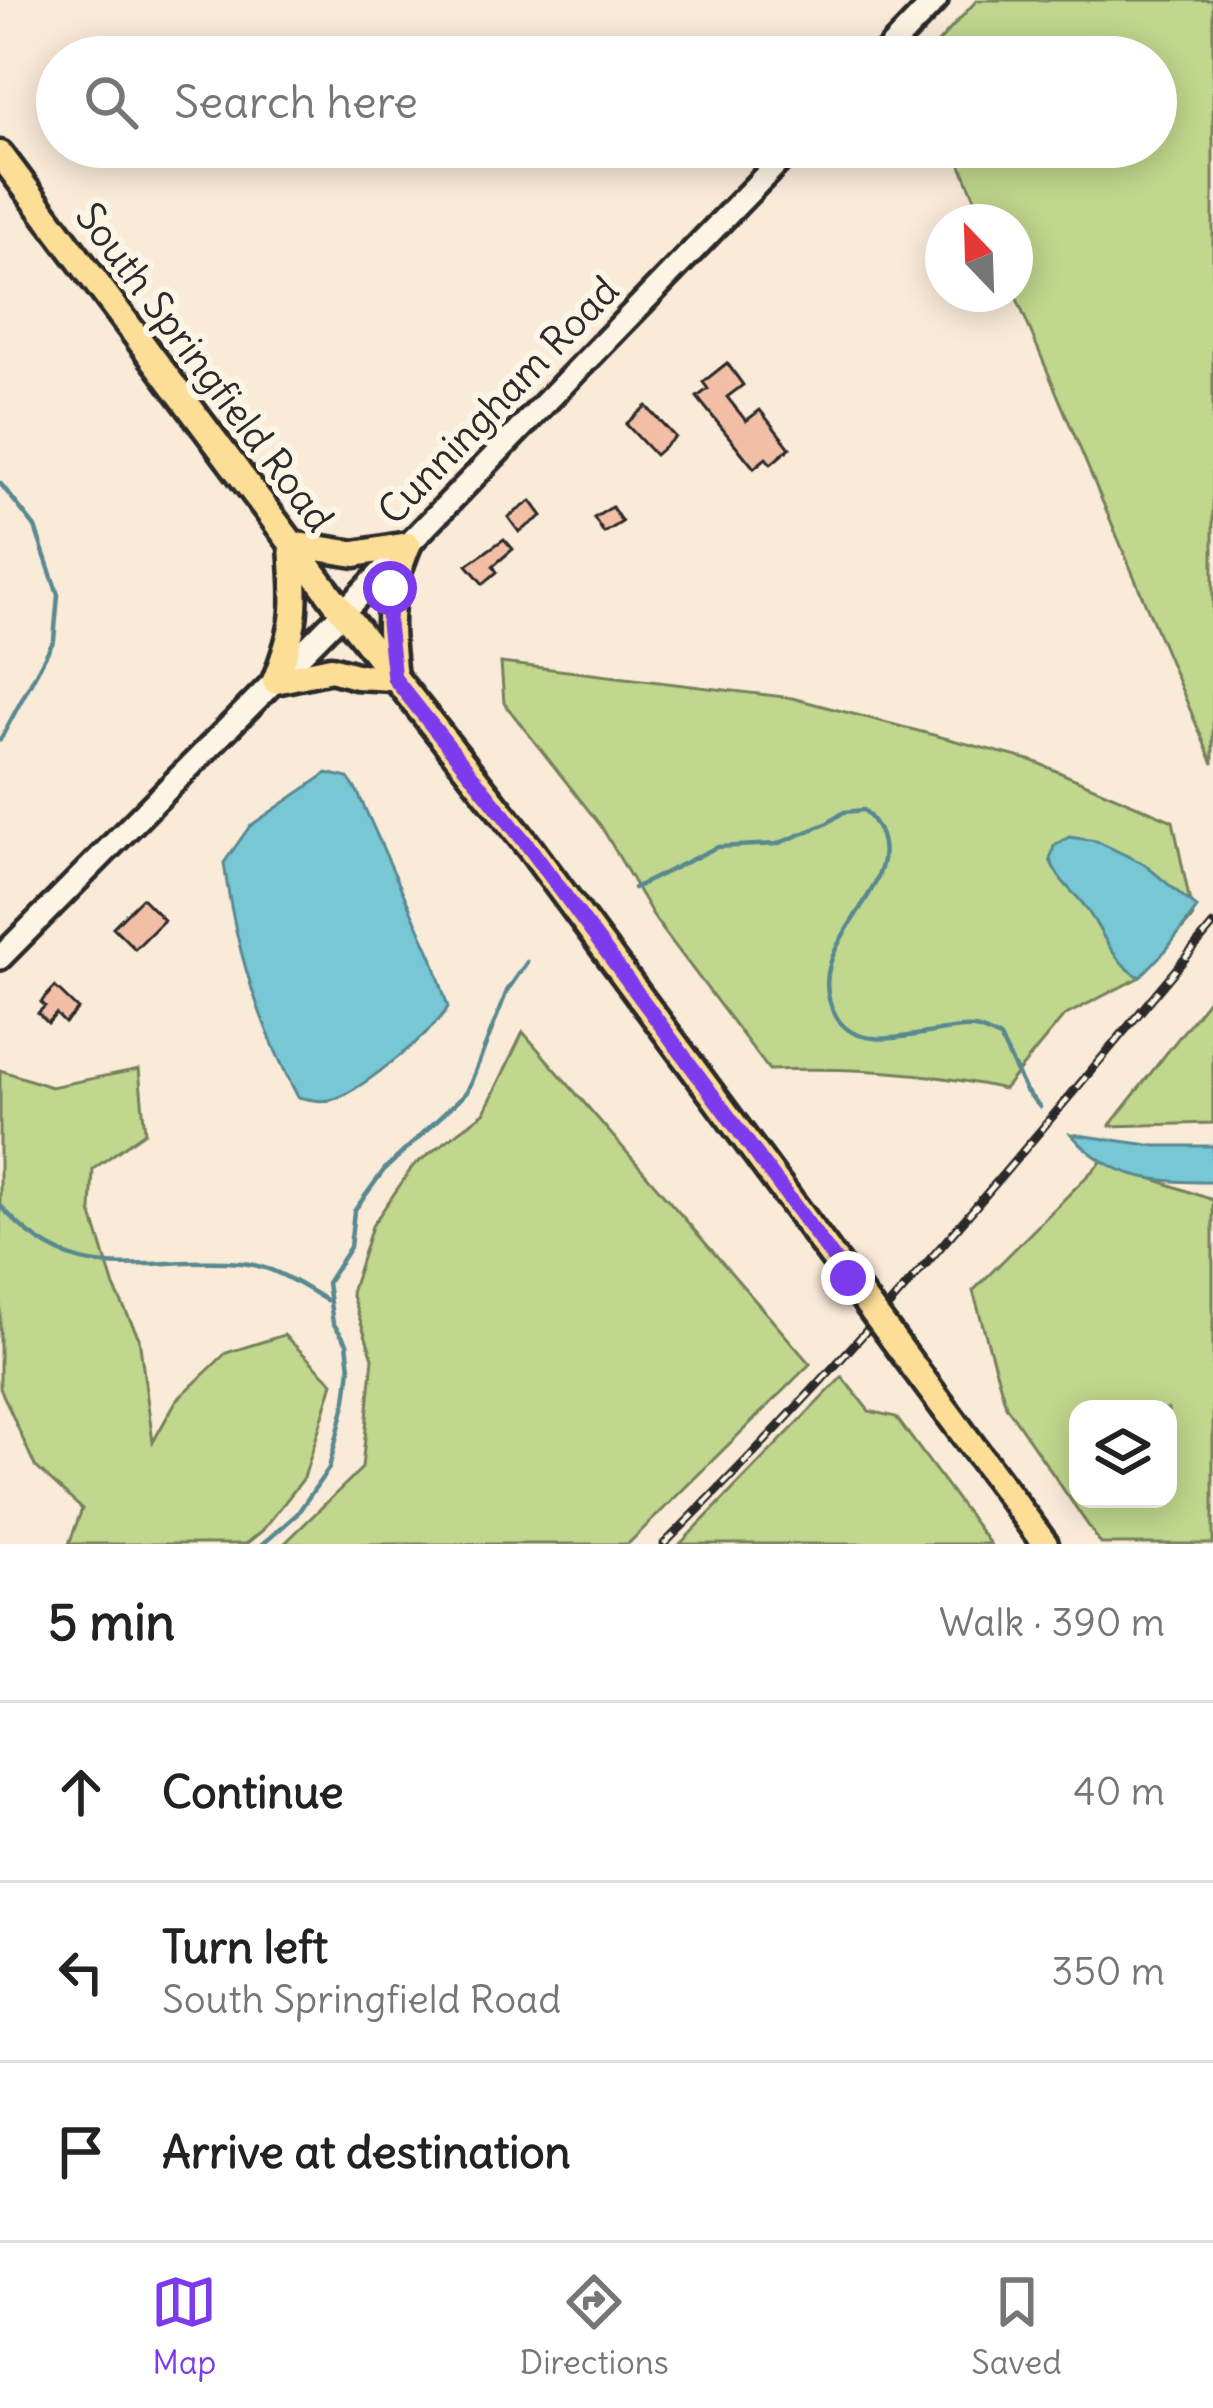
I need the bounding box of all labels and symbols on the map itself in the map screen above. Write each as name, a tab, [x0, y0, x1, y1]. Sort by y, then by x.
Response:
street label: South Springfield Road	[65, 193, 344, 541]
north arrow	[925, 204, 1033, 312]
street label: Cunningham Road	[368, 266, 629, 535]
route start	[363, 561, 417, 615]
route end	[821, 1251, 875, 1305]

